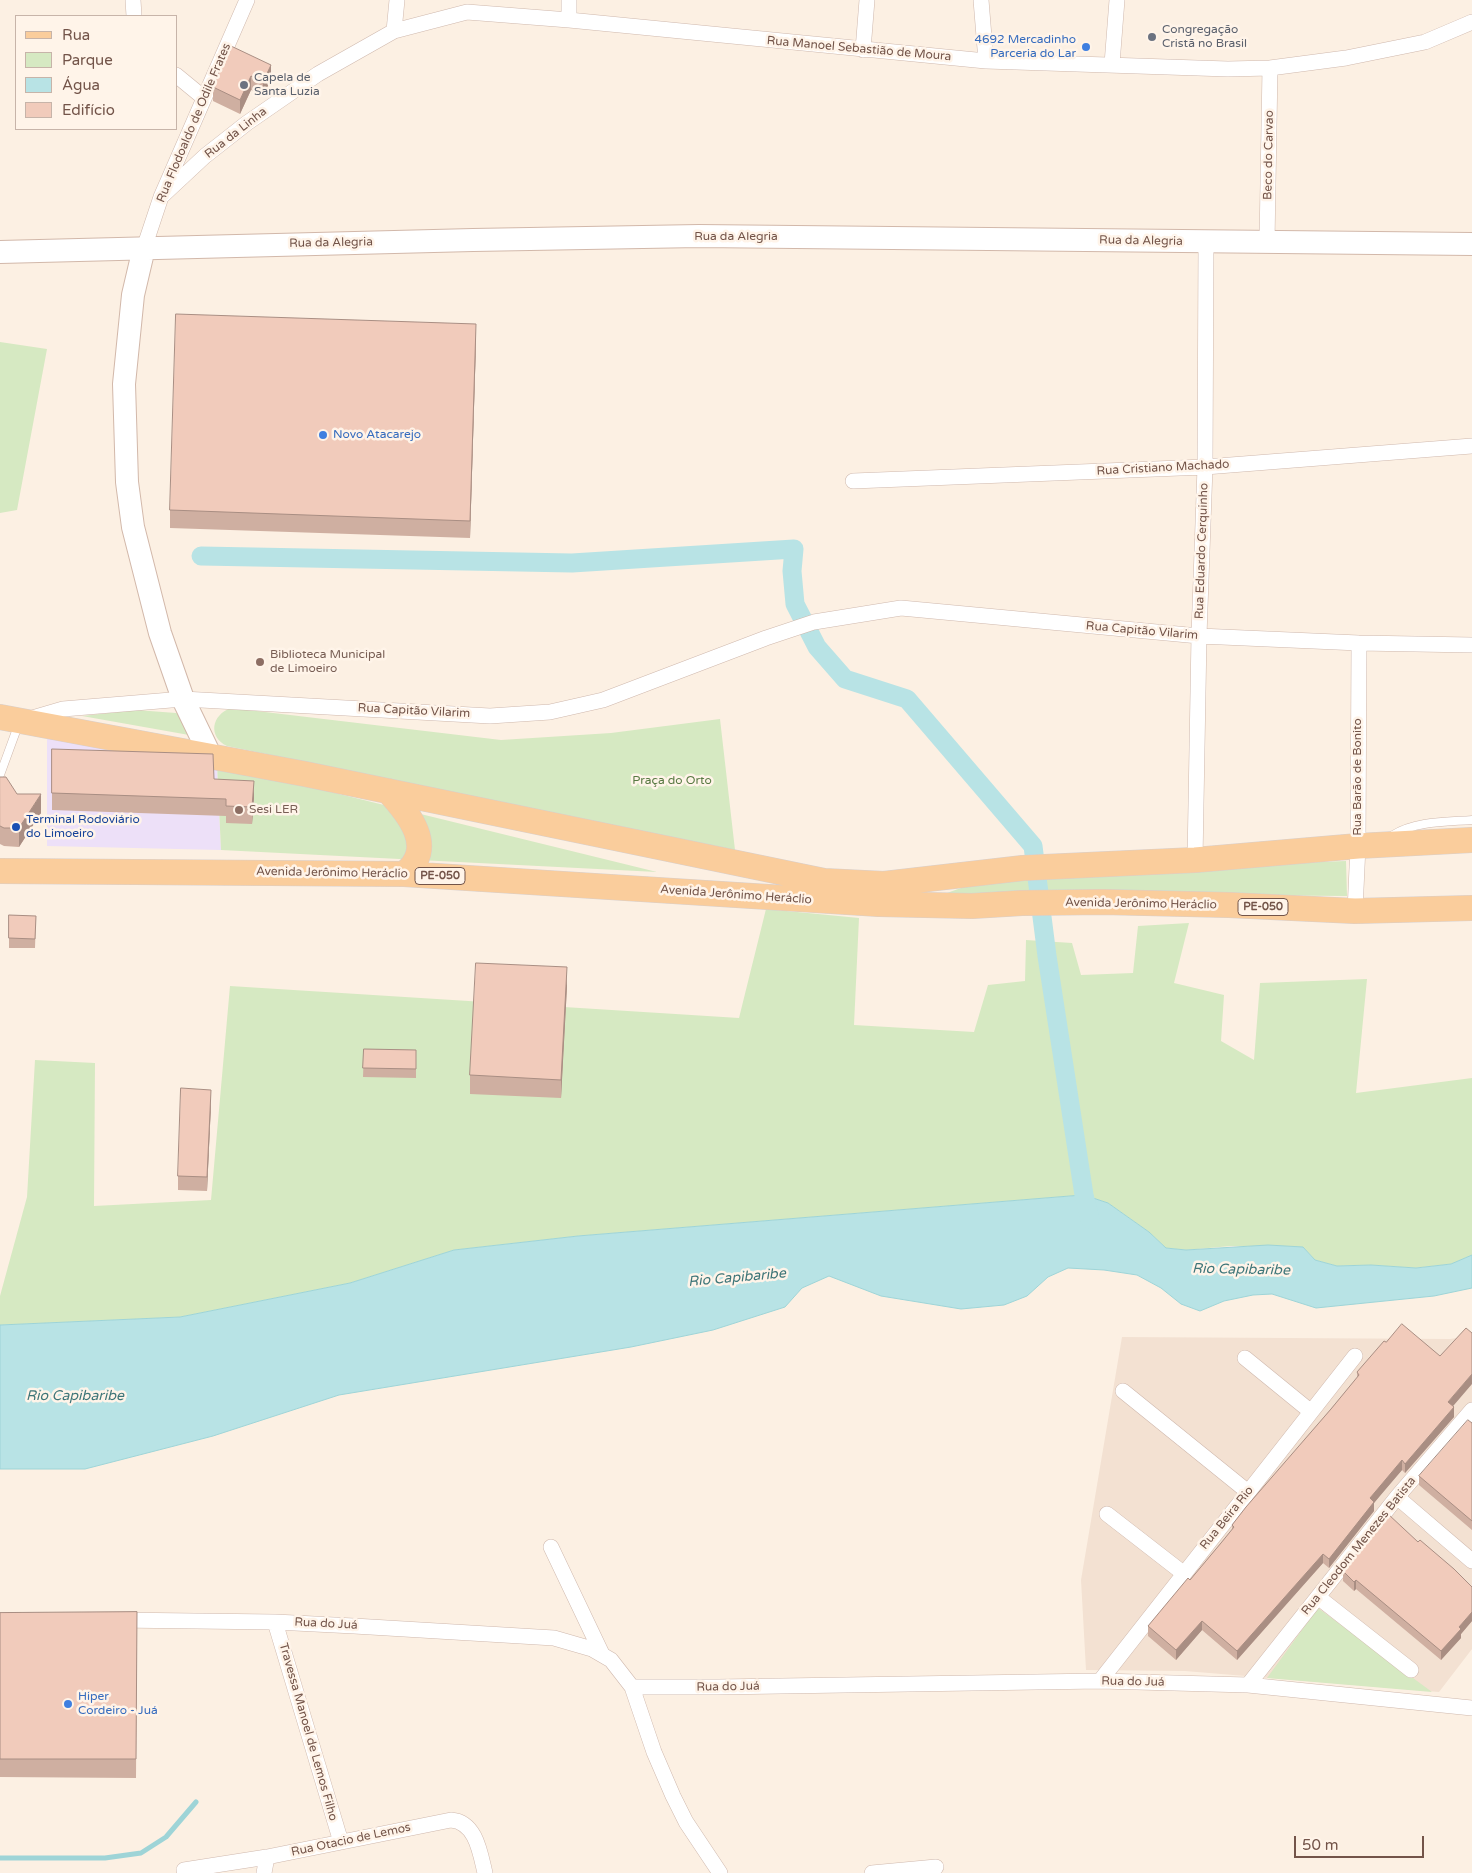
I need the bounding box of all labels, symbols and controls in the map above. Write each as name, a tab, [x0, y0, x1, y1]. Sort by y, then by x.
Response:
legend	[15, 15, 178, 130]
place label: Congregação Cristã no Brasil	[1162, 23, 1247, 51]
text: Rua	[62, 26, 90, 44]
marker: Congregação Cristã no Brasil	[1146, 31, 1158, 43]
place label: 4692 Mercadinho Parceria do Lar	[974, 33, 1076, 61]
street label: Rua Manoel Sebastião de Moura	[766, 34, 952, 64]
street label: Rua Flodoaldo de Odile Frates	[154, 41, 234, 205]
marker: 4692 Mercadinho Parceria do Lar	[1080, 41, 1092, 53]
text: Parque	[62, 51, 113, 69]
place label: Capela de Santa Luzia	[254, 71, 320, 99]
text: Água	[62, 76, 100, 94]
marker: Capela de Santa Luzia	[238, 79, 250, 91]
text: Edifício	[62, 101, 115, 119]
street label: Rua da Linha	[202, 104, 270, 162]
street label: Beco do Carvao	[1261, 110, 1277, 200]
street label: Rua da Alegria	[694, 230, 778, 244]
street label: Rua da Alegria	[1099, 233, 1183, 249]
street label: Rua da Alegria	[289, 235, 373, 251]
place label: Novo Atacarejo	[333, 428, 421, 442]
marker: Novo Atacarejo	[317, 429, 329, 441]
street label: Rua Cristiano Machado	[1096, 457, 1230, 479]
street label: Rua Eduardo Cerquinho	[1192, 483, 1212, 619]
street label: Rua Capitão Vilarim	[1085, 619, 1199, 643]
place label: Biblioteca Municipal de Limoeiro	[270, 648, 385, 676]
marker: Biblioteca Municipal de Limoeiro	[254, 656, 266, 668]
street label: Rua Capitão Vilarim	[357, 701, 471, 721]
street label: Rua Barão de Bonito	[1351, 718, 1365, 836]
park label: Praça do Orto	[632, 774, 712, 788]
place label: Sesi LER	[249, 803, 298, 817]
marker: Sesi LER	[233, 804, 245, 816]
place label: Terminal Rodoviário do Limoeiro	[26, 813, 140, 841]
marker: Terminal Rodoviário do Limoeiro	[10, 821, 22, 833]
street label: Avenida Jerônimo Heráclio	[256, 864, 408, 882]
road number: PE-050	[415, 868, 465, 884]
street label: Avenida Jerônimo Heráclio	[660, 883, 812, 907]
street label: Avenida Jerônimo Heráclio	[1065, 895, 1217, 913]
road number: PE-050	[1238, 899, 1288, 916]
water label: Rio Capibaribe	[1192, 1261, 1290, 1279]
water label: Rio Capibaribe	[688, 1265, 786, 1291]
water label: Rio Capibaribe	[26, 1388, 124, 1404]
street label: Rua Cleodom Menezes Batista	[1299, 1474, 1419, 1618]
street label: Rua Beira Rio	[1197, 1484, 1257, 1552]
street label: Rua do Juá	[294, 1615, 358, 1633]
street label: Travessa Manoel de Lemos Filho	[276, 1641, 340, 1823]
street label: Rua do Juá	[1101, 1674, 1165, 1690]
street label: Rua do Juá	[696, 1679, 760, 1695]
place label: Hiper Cordeiro - Juá	[78, 1690, 158, 1718]
marker: Hiper Cordeiro - Juá	[62, 1698, 74, 1710]
street label: Rua Otacio de Lemos	[290, 1820, 412, 1860]
scale bar	[1297, 1826, 1427, 1858]
text: 50 m	[1302, 1836, 1339, 1854]

